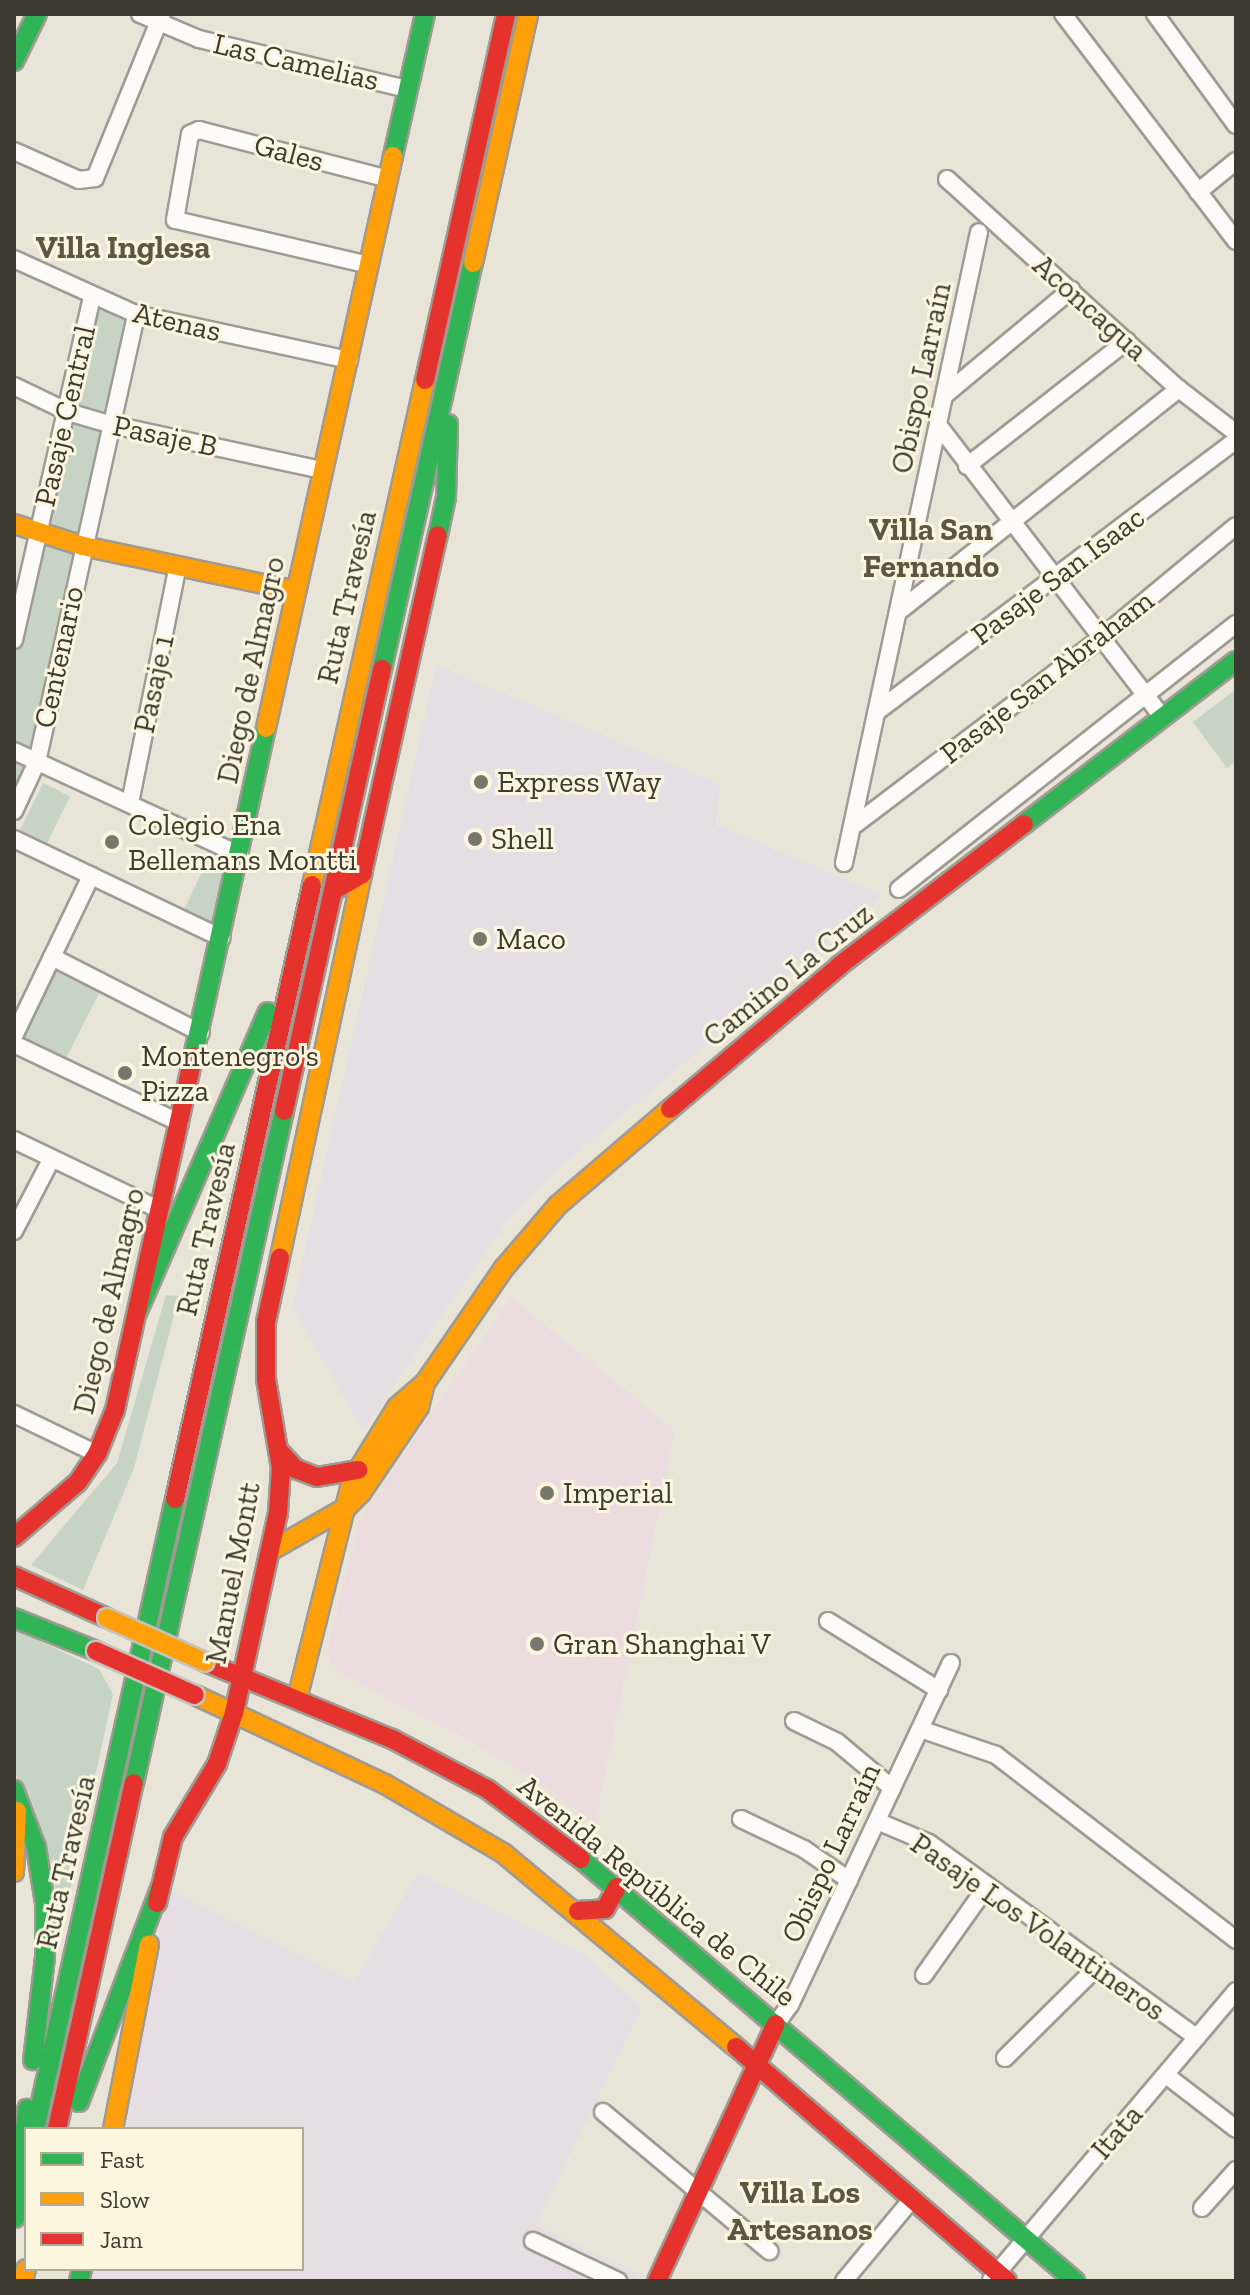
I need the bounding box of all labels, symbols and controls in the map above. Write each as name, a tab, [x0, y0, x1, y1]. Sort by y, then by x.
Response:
street label: Las Camelias	[210, 25, 382, 99]
street label: Gales	[250, 126, 328, 180]
district label: Villa Inglesa	[36, 228, 210, 266]
street label: Aconcagua	[1025, 247, 1155, 369]
street label: Obispo Larraín	[883, 279, 959, 477]
street label: Atenas	[130, 294, 224, 350]
street label: Pasaje Central	[27, 322, 103, 510]
street label: Pasaje B	[110, 407, 220, 465]
street label: Pasaje San Isaac	[964, 499, 1152, 653]
street label: Ruta Travesía	[310, 507, 384, 687]
district label: Villa San Fernando	[863, 511, 999, 586]
street label: Diego de Almagro	[209, 553, 293, 787]
street label: Pasaje San Abraham	[933, 582, 1161, 772]
street label: Centenario	[26, 583, 92, 731]
street label: Pasaje 1	[126, 632, 182, 736]
place label: Express Way	[497, 764, 662, 800]
marker: Express Way	[472, 773, 490, 791]
place label: Colegio Ena Bellemans Montti	[128, 807, 357, 878]
place label: Shell	[491, 821, 554, 857]
marker: Shell	[466, 830, 484, 848]
marker: Colegio Ena Bellemans Montti	[103, 833, 121, 851]
street label: Camino La Cruz	[696, 896, 880, 1054]
place label: Maco	[496, 921, 566, 957]
marker: Maco	[471, 930, 489, 948]
place label: Montenegro's Pizza	[141, 1038, 319, 1108]
marker: Montenegro's Pizza	[116, 1064, 134, 1082]
street label: Ruta Travesía	[169, 1139, 243, 1319]
street label: Diego de Almagro	[65, 1184, 153, 1418]
place label: Imperial	[563, 1475, 673, 1511]
street label: Manuel Montt	[198, 1479, 268, 1667]
marker: Imperial	[538, 1484, 556, 1502]
place label: Gran Shanghai V	[553, 1626, 772, 1662]
marker: Gran Shanghai V	[528, 1635, 546, 1653]
street label: Obispo Larraín	[774, 1757, 888, 1949]
street label: Avenida República de Chile	[511, 1768, 803, 2014]
street label: Ruta Travesía	[29, 1772, 103, 1952]
street label: Pasaje Los Volantineros	[903, 1825, 1173, 2029]
street label: Itata	[1084, 2097, 1150, 2167]
legend	[24, 2127, 304, 2271]
text: Fast	[100, 2145, 144, 2174]
district label: Villa Los Artesanos	[727, 2174, 873, 2249]
text: Slow	[100, 2185, 150, 2214]
text: Jam	[100, 2225, 143, 2254]

